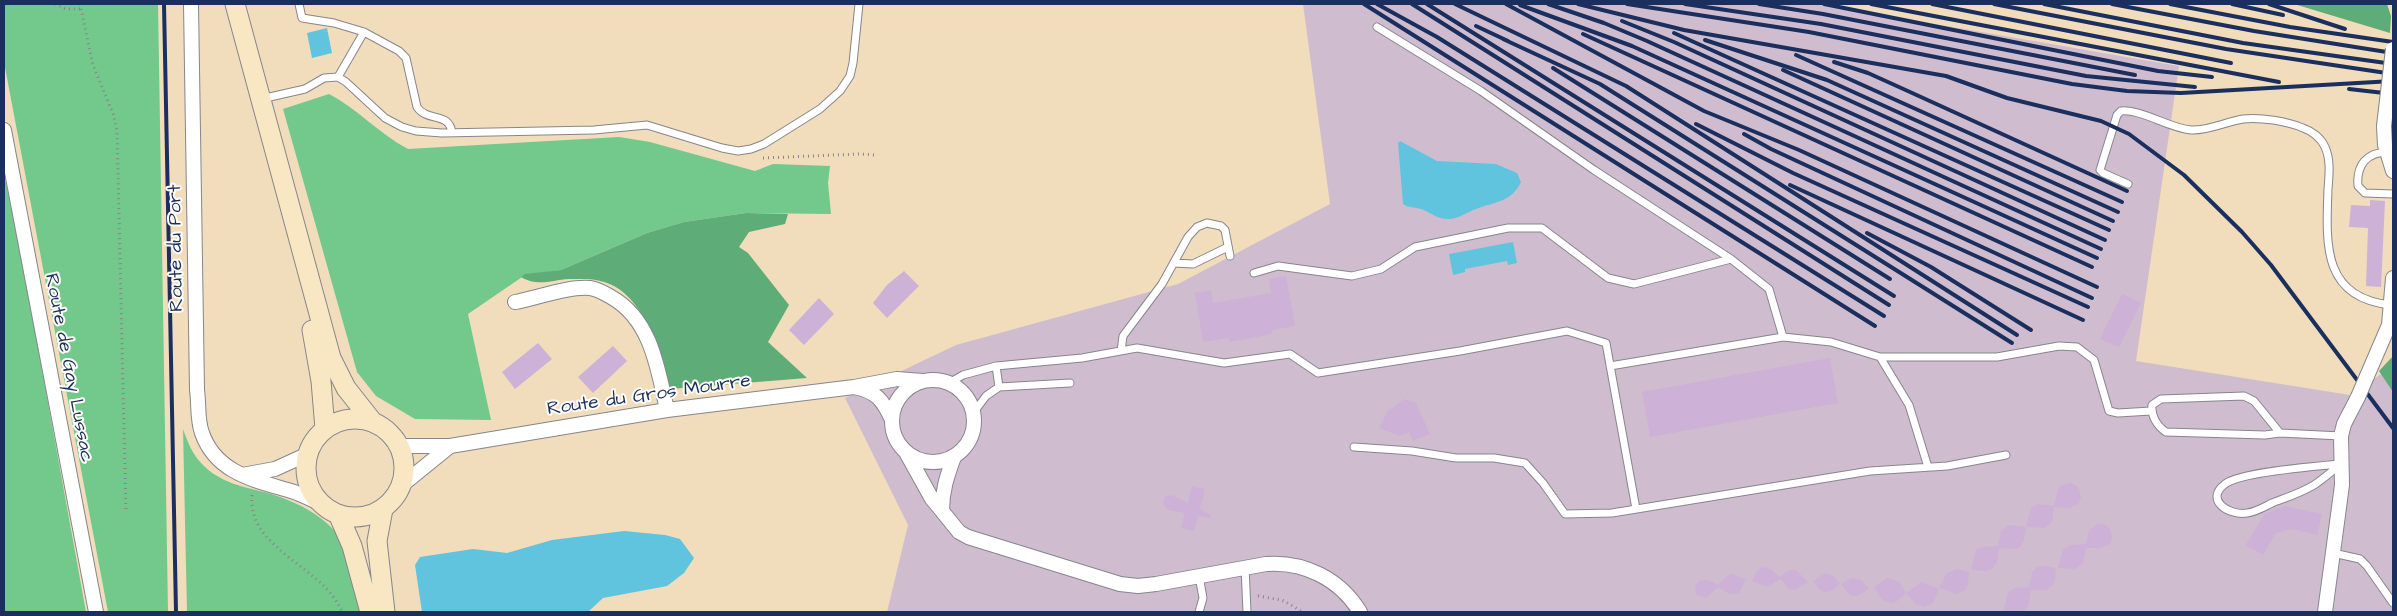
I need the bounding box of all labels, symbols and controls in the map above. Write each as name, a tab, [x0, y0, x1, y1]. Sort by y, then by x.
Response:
street label: Route du Port	[164, 184, 190, 312]
street label: Route de Gay Lussac	[39, 272, 97, 464]
street label: Route du Gros Mourre	[546, 370, 752, 422]

